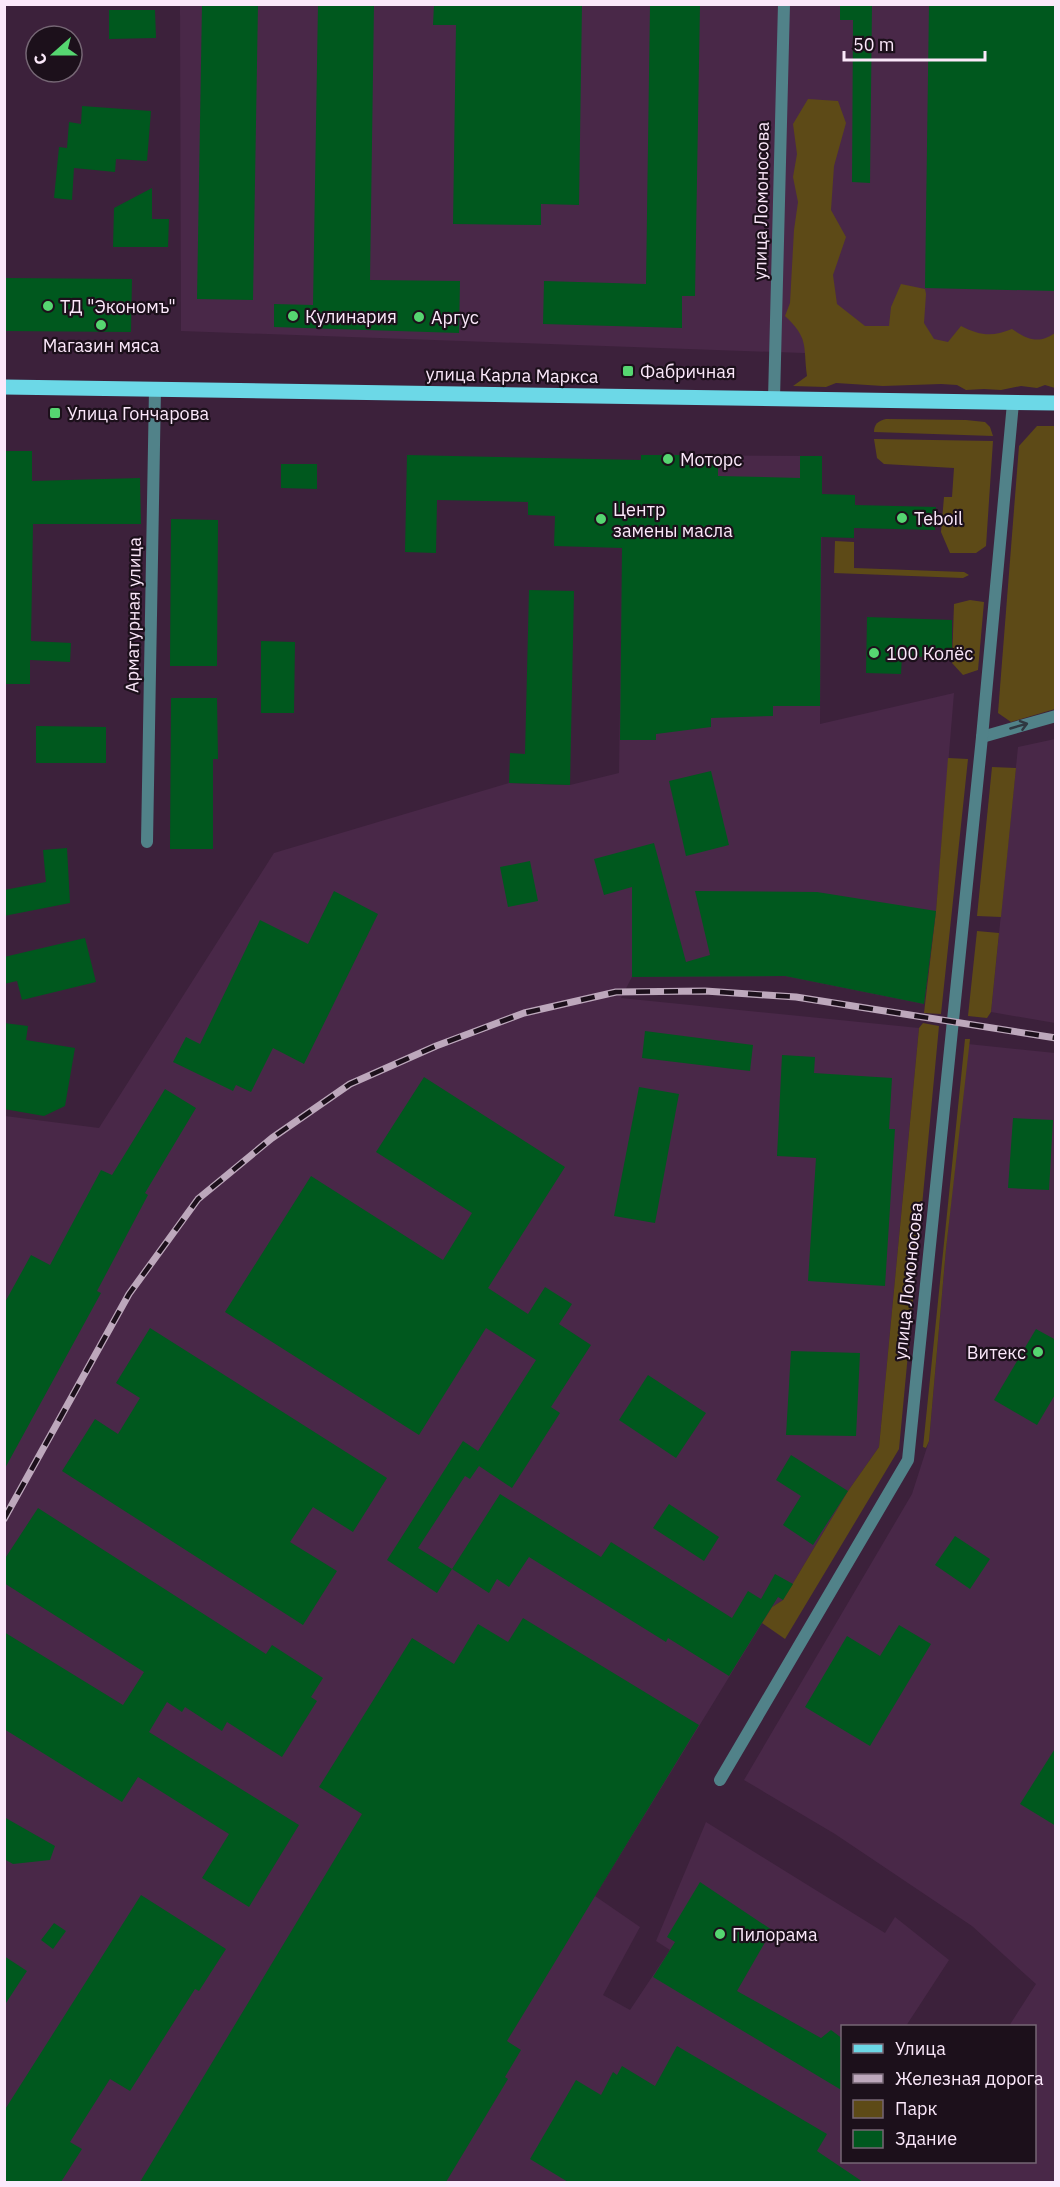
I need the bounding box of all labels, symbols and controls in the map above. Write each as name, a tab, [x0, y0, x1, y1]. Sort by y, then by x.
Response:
north arrow	[24, 24, 84, 84]
scale bar	[844, 24, 985, 62]
text: 50 m	[853, 33, 895, 56]
text: С	[29, 51, 51, 68]
street label: улица Ломоносова	[748, 121, 774, 280]
place label: ТД "Экономъ"	[60, 295, 176, 318]
marker: ТД "Экономъ"	[41, 299, 55, 313]
place label: Кулинария	[305, 305, 397, 328]
place label: Аргус	[431, 306, 479, 329]
marker: Кулинария	[286, 309, 300, 323]
marker: Аргус	[412, 310, 426, 324]
marker: Магазин мяса	[94, 318, 108, 332]
place label: Магазин мяса	[43, 334, 160, 357]
place label: Фабричная	[640, 360, 736, 383]
street label: улица Карла Маркса	[425, 362, 599, 388]
marker: Фабричная	[621, 364, 635, 378]
place label: Улица Гончарова	[67, 402, 210, 425]
marker: Улица Гончарова	[48, 406, 62, 420]
place label: Моторс	[680, 448, 742, 471]
marker: Моторс	[661, 452, 675, 466]
place label: Центр замены масла	[613, 498, 733, 542]
place label: Teboil	[914, 507, 963, 530]
marker: Teboil	[895, 511, 909, 525]
marker: Центр замены масла	[594, 512, 608, 526]
street label: Арматурная улица	[120, 537, 146, 693]
place label: 100 Колёс	[886, 642, 973, 665]
marker: 100 Колёс	[867, 646, 881, 660]
one-way arrow	[1009, 720, 1028, 731]
street label: улица Ломоносова	[888, 1201, 928, 1361]
place label: Витекс	[967, 1341, 1026, 1364]
marker: Витекс	[1031, 1345, 1045, 1359]
place label: Пилорама	[732, 1923, 818, 1946]
marker: Пилорама	[713, 1927, 727, 1941]
legend	[841, 2025, 1036, 2163]
text: Улица	[895, 2037, 946, 2060]
text: Железная дорога	[895, 2067, 1044, 2090]
text: Парк	[895, 2097, 938, 2120]
text: Здание	[895, 2127, 957, 2150]

